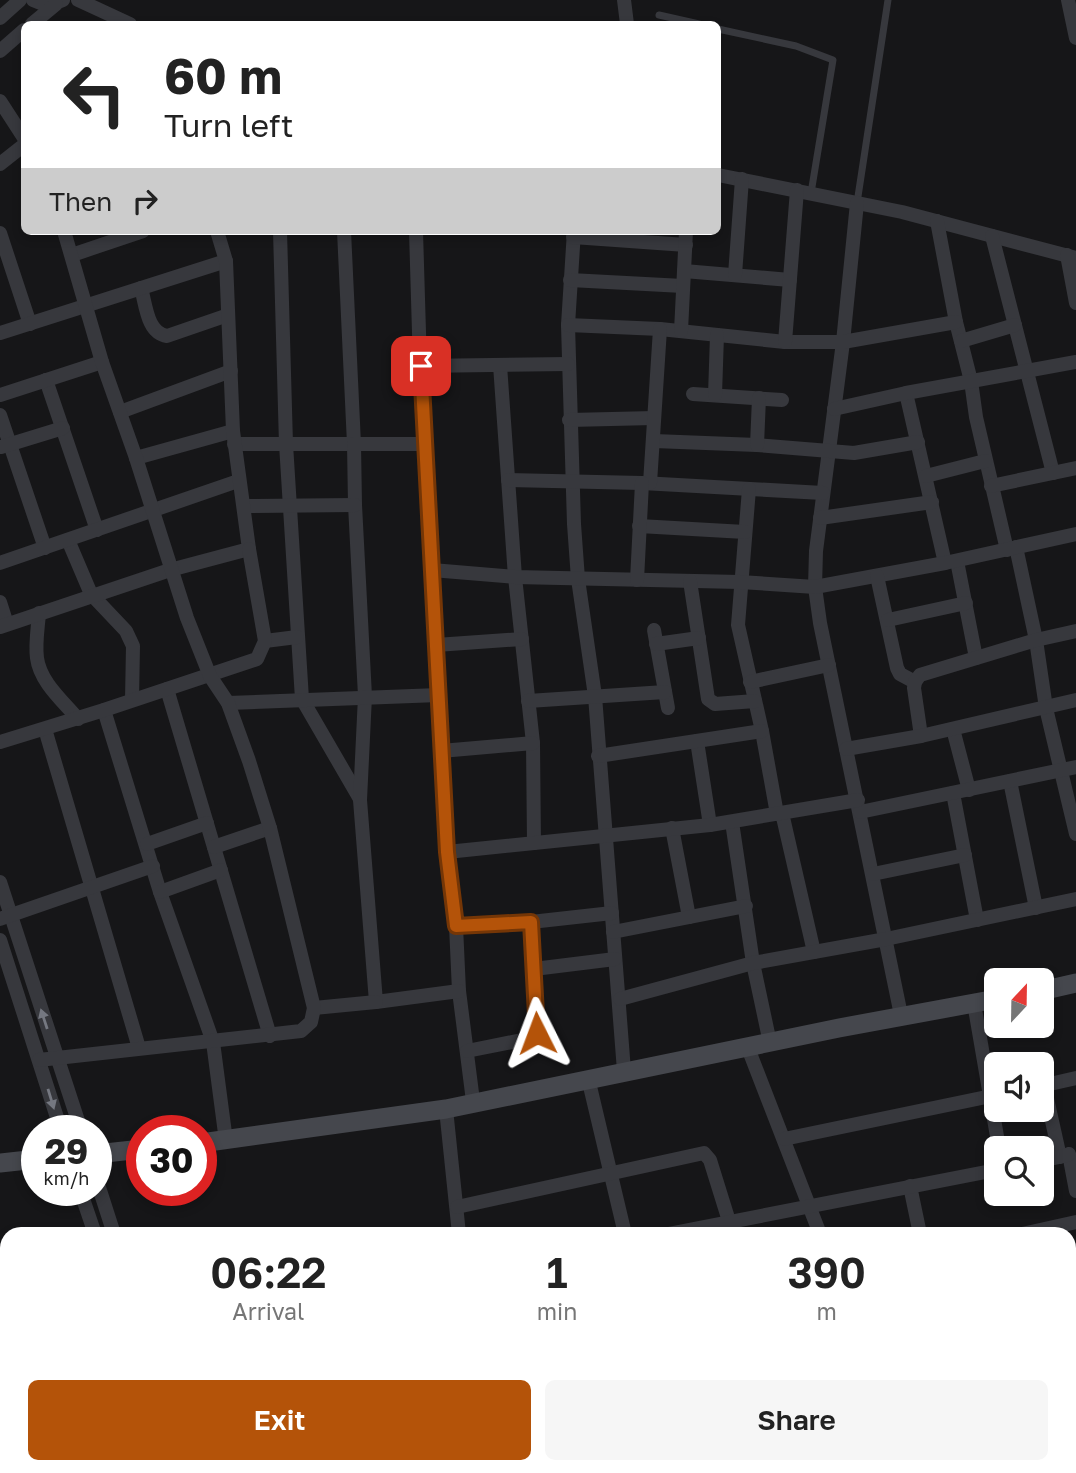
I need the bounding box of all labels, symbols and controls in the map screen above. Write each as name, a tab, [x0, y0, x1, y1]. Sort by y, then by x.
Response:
text: 60 m	[164, 46, 282, 105]
icon: left	[49, 49, 140, 140]
text: Turn left	[164, 106, 293, 144]
icon: right	[126, 182, 164, 220]
text: Then	[49, 186, 112, 217]
pin	[391, 336, 451, 396]
icon: arrive	[402, 347, 440, 385]
north arrow	[984, 968, 1054, 1038]
map controls	[984, 968, 1054, 1206]
position arrow	[500, 996, 574, 1070]
one-way arrow	[38, 1009, 48, 1030]
button: sound	[984, 1052, 1054, 1122]
one-way arrow	[46, 1088, 57, 1109]
speed limit sign: 30	[126, 1115, 217, 1206]
text: 29	[45, 1130, 88, 1172]
button: search	[984, 1136, 1054, 1206]
text: km/h	[44, 1167, 89, 1189]
text: 06:22	[210, 1247, 327, 1297]
text: 1	[546, 1247, 568, 1297]
text: 390	[787, 1247, 866, 1297]
text: Arrival	[232, 1297, 304, 1325]
text: min	[537, 1297, 577, 1325]
text: m	[816, 1297, 837, 1325]
button: Exit	[28, 1380, 531, 1460]
button: Share	[545, 1380, 1048, 1460]

